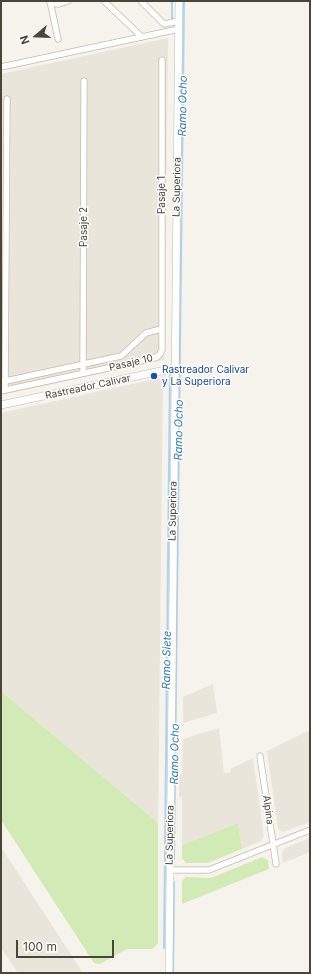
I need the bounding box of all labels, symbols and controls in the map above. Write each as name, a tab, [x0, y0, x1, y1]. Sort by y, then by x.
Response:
north arrow	[16, 16, 56, 56]
text: N	[17, 34, 33, 46]
water label: Ramo Ocho	[176, 75, 190, 137]
street label: La Superiora	[170, 157, 184, 217]
street label: Pasaje 1	[156, 176, 168, 214]
street label: Pasaje 2	[78, 207, 90, 247]
street label: Pasaje 10	[108, 352, 154, 374]
place label: Rastreador Calivar y La Superiora	[162, 364, 249, 388]
marker: Rastreador Calivar y La Superiora	[149, 371, 159, 381]
street label: Rastreador Calivar	[44, 372, 132, 402]
water label: Ramo Ocho	[172, 399, 186, 461]
street label: La Superiora	[166, 481, 180, 541]
water label: Ramo Siete	[160, 630, 174, 690]
water label: Ramo Ocho	[168, 723, 182, 785]
street label: Alpina	[260, 795, 276, 825]
street label: La Superiora	[163, 805, 177, 865]
scale bar	[18, 932, 116, 958]
text: 100 m	[23, 939, 57, 954]

